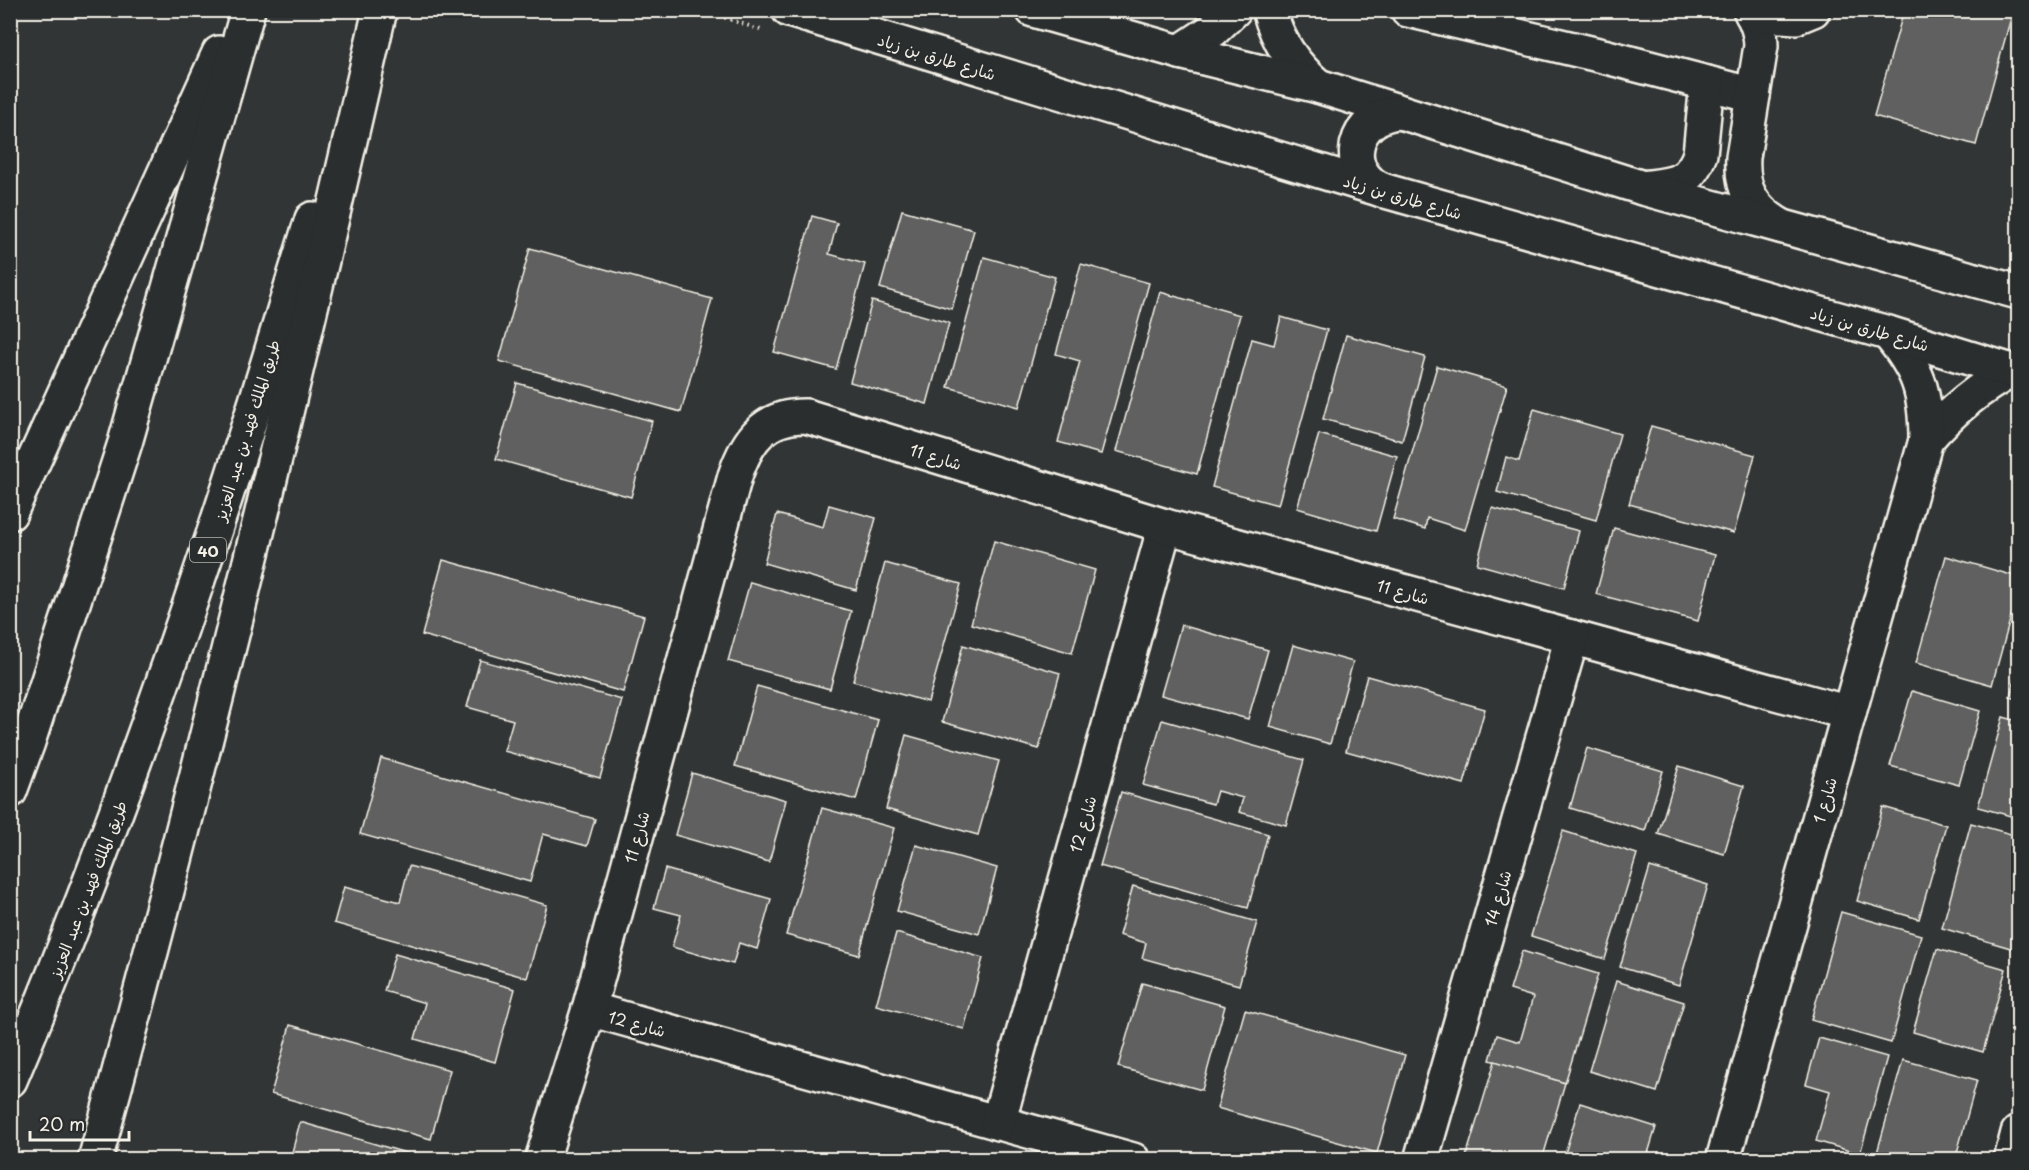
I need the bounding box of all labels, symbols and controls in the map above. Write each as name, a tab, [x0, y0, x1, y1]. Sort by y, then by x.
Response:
street label: شارع طارق بن زياد	[875, 27, 999, 86]
street label: شارع طارق بن زياد	[1341, 168, 1465, 225]
street label: شارع طارق بن زياد	[1808, 300, 1932, 357]
street label: طريق الملك فهد بن عبد العزيز	[206, 336, 285, 526]
street label: شارع 11	[907, 437, 965, 476]
road number: 40	[190, 538, 226, 562]
street label: شارع 11	[1374, 573, 1432, 610]
street label: شارع 1	[1806, 774, 1843, 826]
street label: شارع 12	[1062, 793, 1103, 856]
street label: طريق الملك فهد بن عبد العزيز	[41, 797, 132, 983]
street label: شارع 11	[618, 808, 655, 866]
street label: شارع 14	[1478, 867, 1517, 929]
street label: شارع 12	[605, 1004, 668, 1043]
scale bar	[30, 1104, 129, 1142]
text: 20 m	[39, 1110, 85, 1137]

